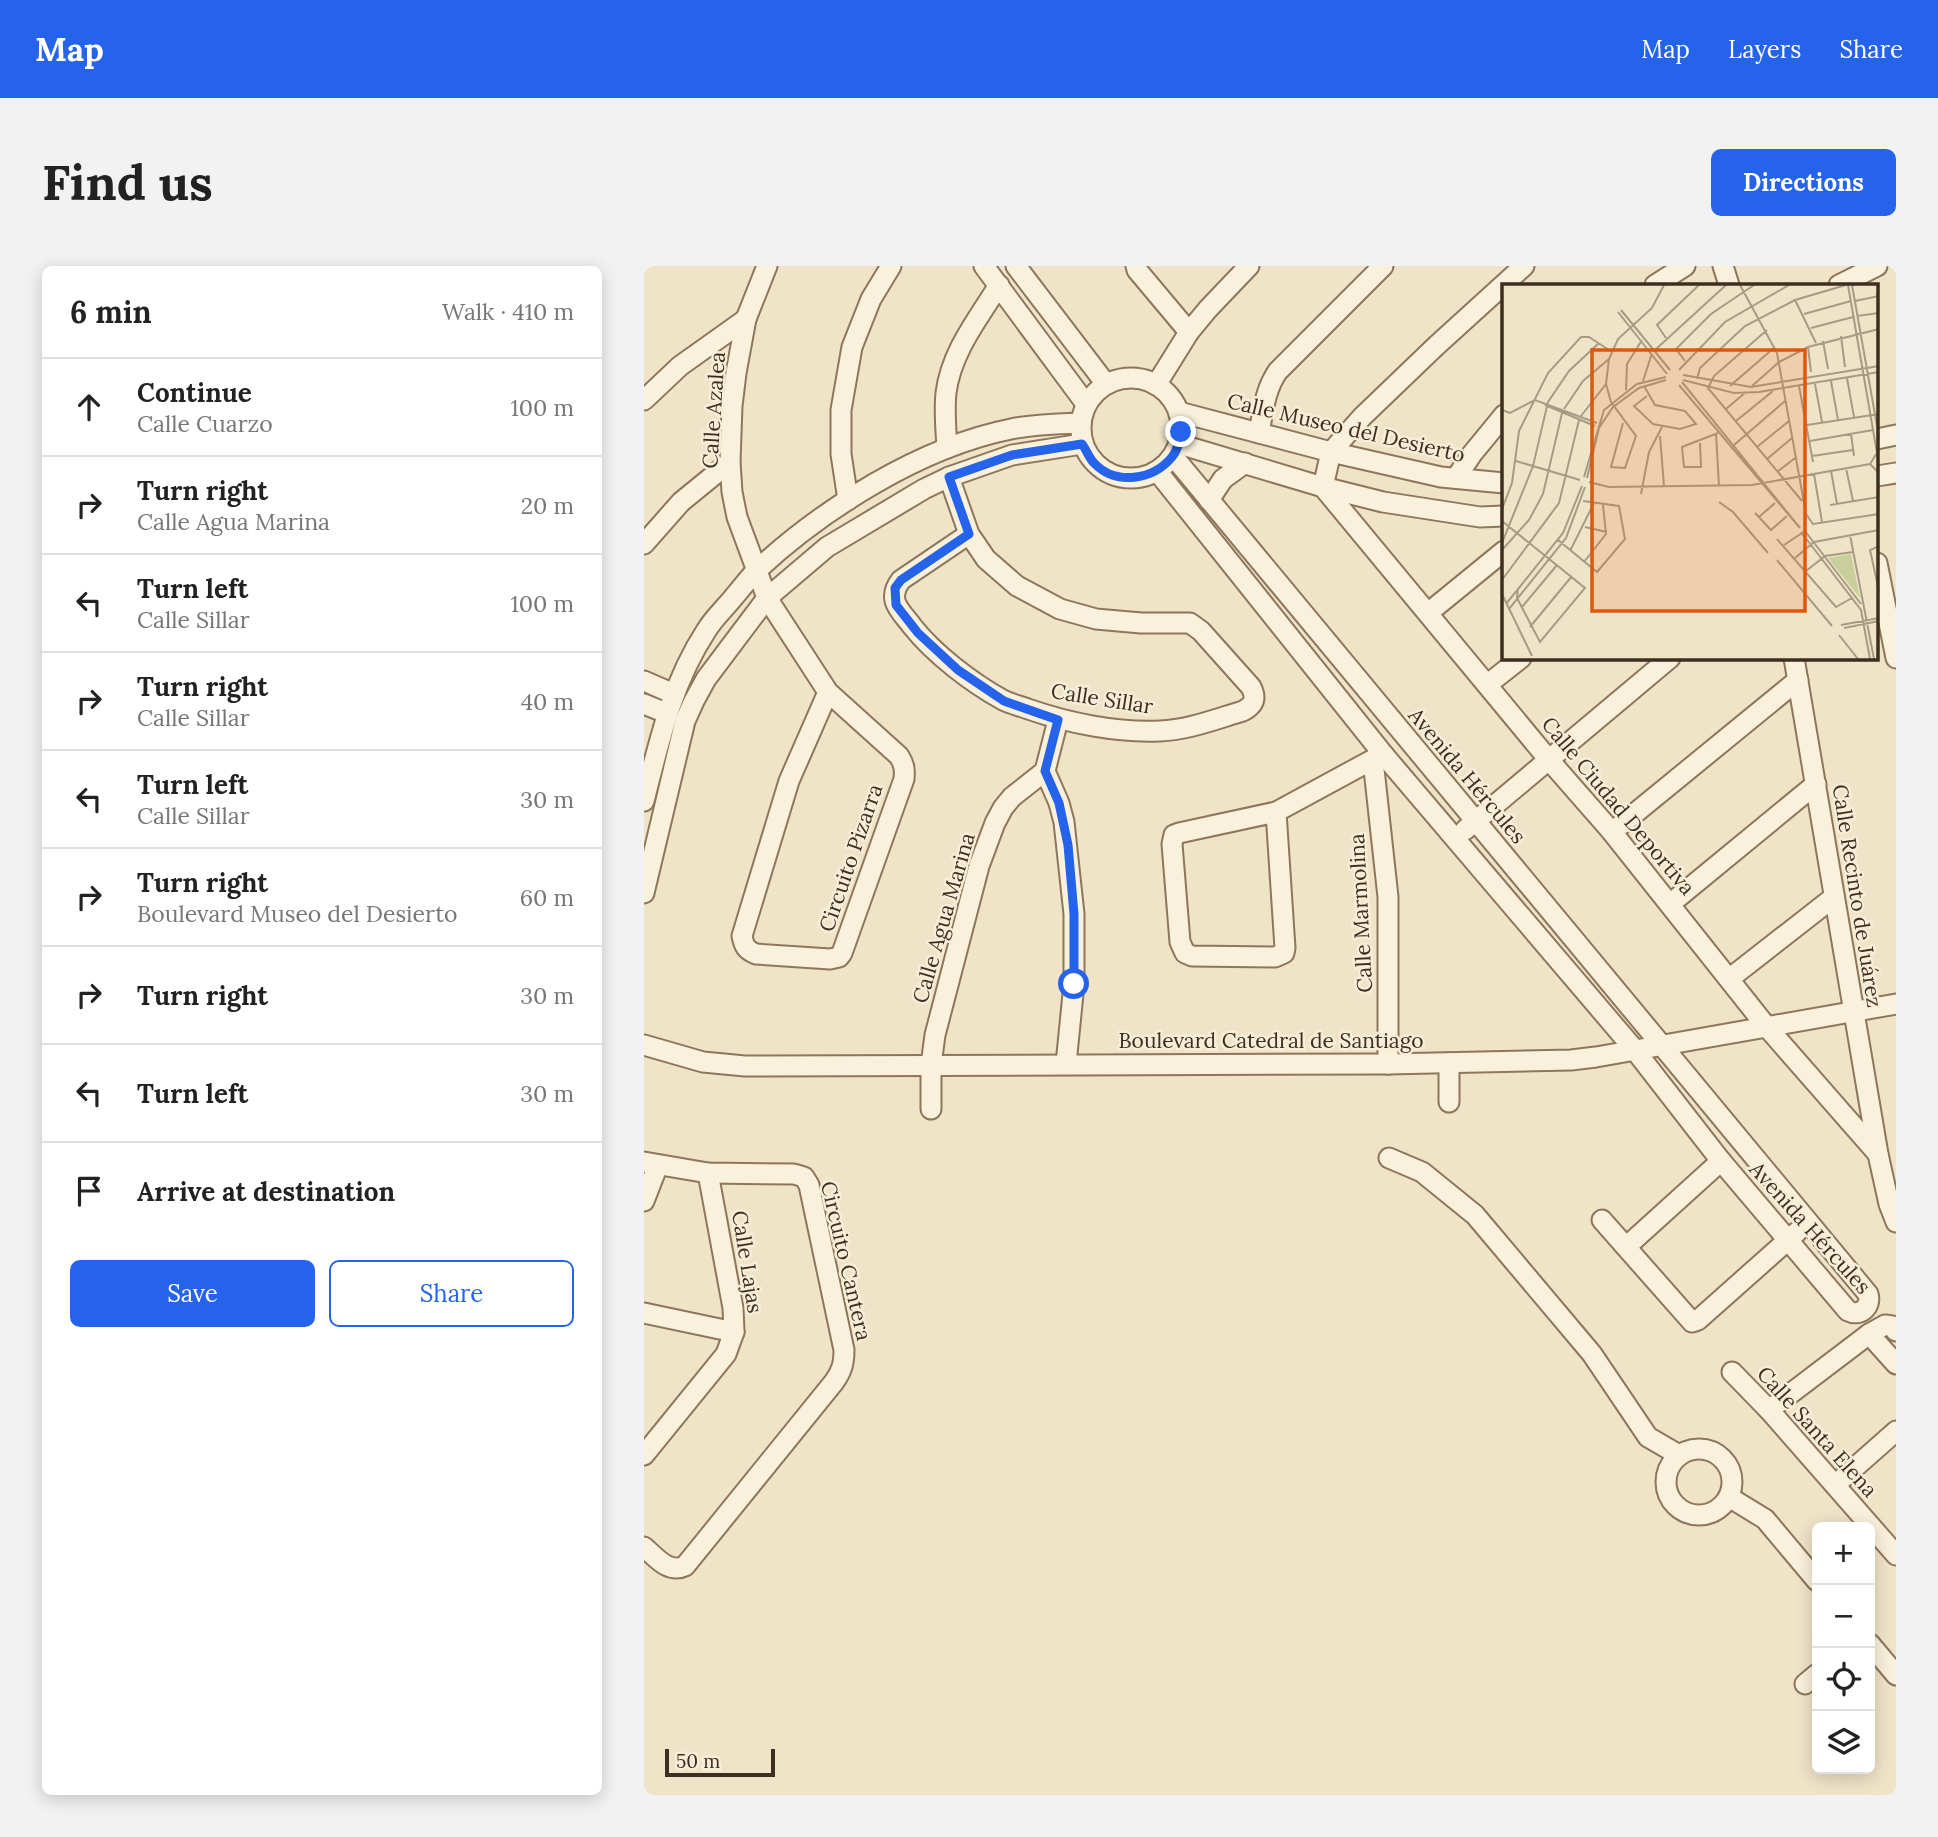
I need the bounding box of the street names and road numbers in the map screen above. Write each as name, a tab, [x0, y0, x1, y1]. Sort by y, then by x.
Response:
street label: Calle Azalea	[696, 350, 731, 469]
street label: Calle Museo del Desierto	[1225, 387, 1468, 468]
street label: Calle Sillar	[1049, 677, 1155, 720]
street label: Avenida Hércules	[1402, 702, 1532, 849]
street label: Calle Ciudad Deportiva	[1536, 711, 1701, 901]
street label: Circuito Pizarra	[813, 780, 888, 935]
street label: Calle Recinto de Juárez	[1827, 782, 1888, 1009]
street label: Calle Agua Marina	[906, 829, 981, 1006]
street label: Calle Marmolina	[1343, 833, 1378, 993]
street label: Boulevard Catedral de Santiago	[1119, 1027, 1423, 1054]
street label: Avenida Hércules	[1743, 1155, 1877, 1299]
street label: Circuito Cantera	[815, 1179, 878, 1343]
street label: Calle Lajas	[726, 1209, 769, 1315]
street label: Calle Santa Elena	[1751, 1360, 1884, 1503]

